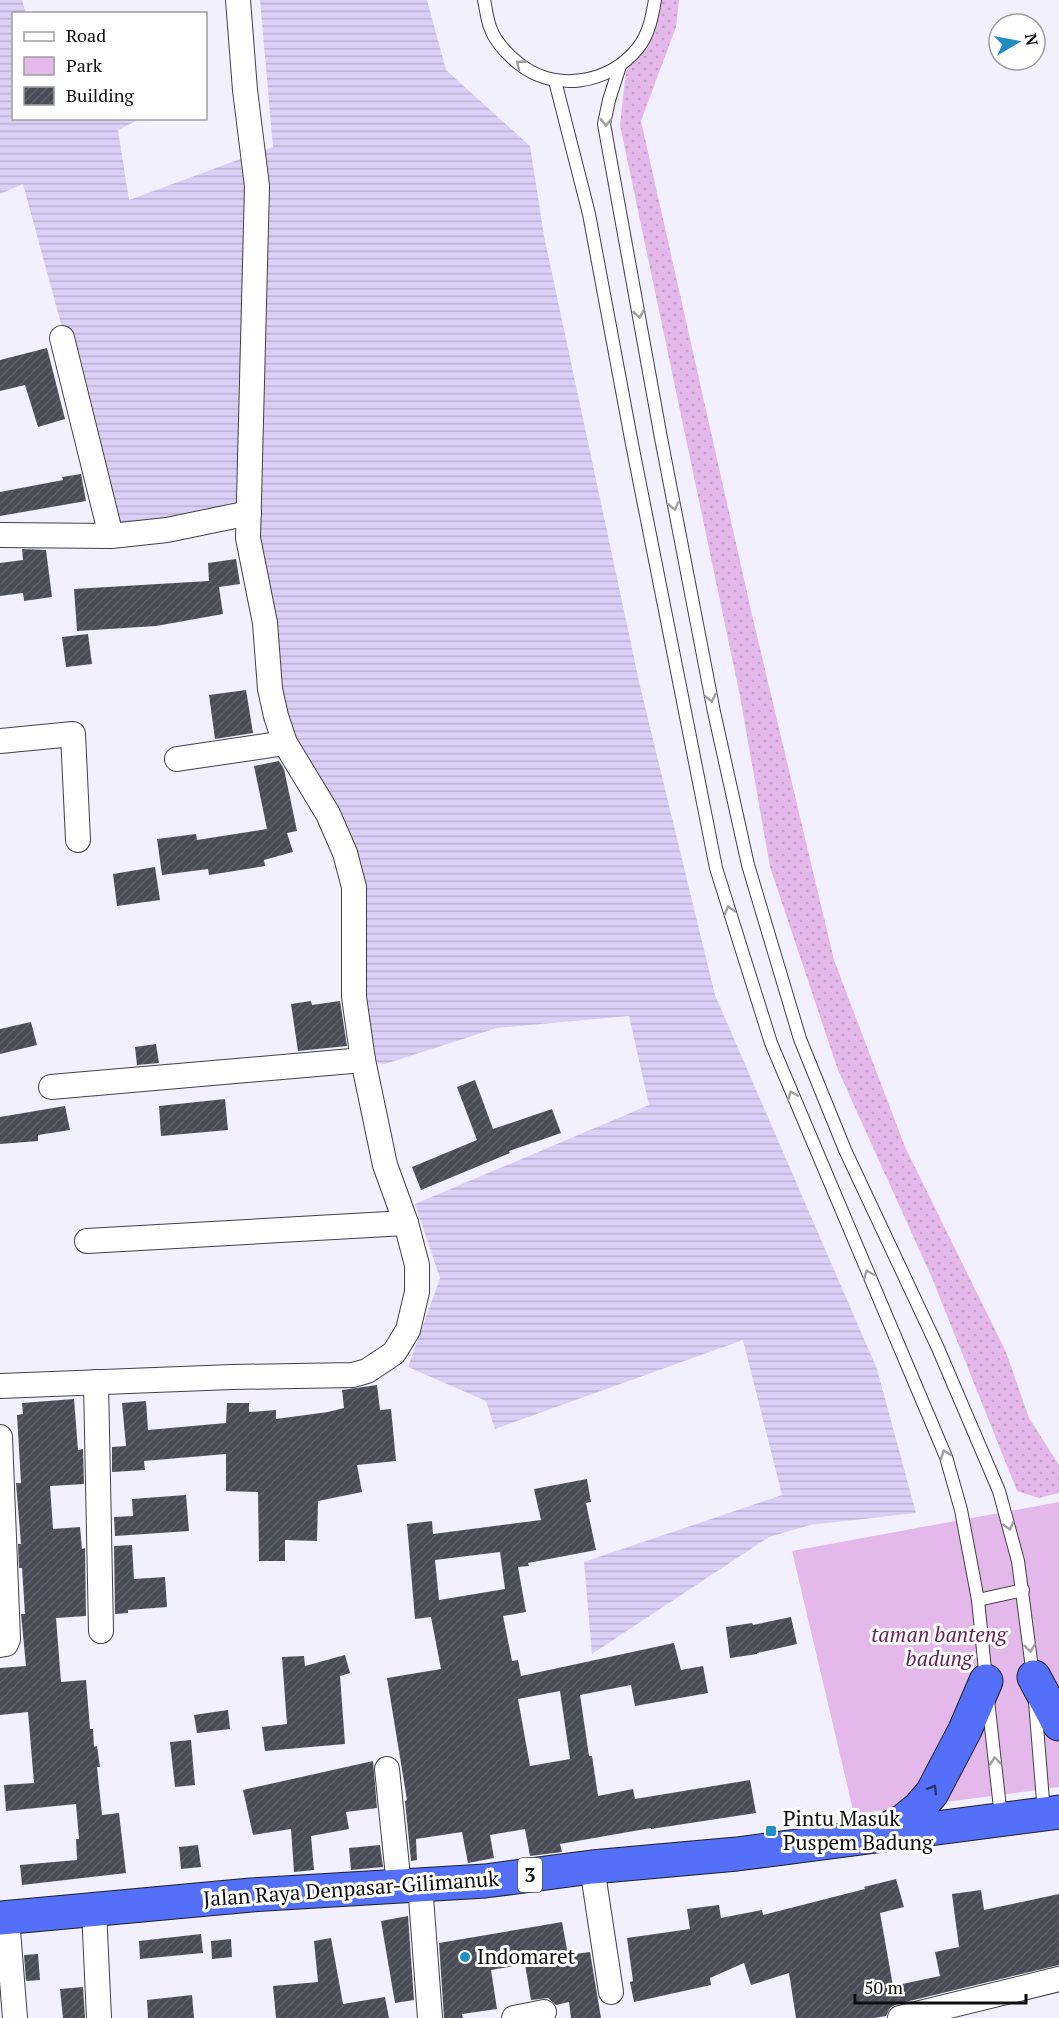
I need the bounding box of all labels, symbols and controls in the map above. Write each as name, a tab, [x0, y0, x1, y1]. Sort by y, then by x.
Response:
legend	[12, 12, 207, 120]
north arrow	[987, 12, 1047, 72]
text: Road	[66, 23, 106, 47]
text: N	[1020, 32, 1044, 47]
text: Park	[66, 53, 103, 77]
one-way arrow	[515, 61, 526, 72]
text: Building	[66, 83, 134, 107]
one-way arrow	[600, 118, 612, 127]
one-way arrow	[632, 309, 645, 319]
one-way arrow	[667, 501, 680, 511]
one-way arrow	[704, 692, 717, 702]
one-way arrow	[724, 905, 736, 916]
one-way arrow	[787, 1090, 799, 1101]
one-way arrow	[863, 1270, 875, 1281]
one-way arrow	[939, 1449, 952, 1459]
one-way arrow	[1001, 1521, 1014, 1531]
park label: taman banteng badung	[871, 1620, 1008, 1672]
one-way arrow	[1023, 1644, 1036, 1653]
one-way arrow	[989, 1757, 1002, 1766]
one-way arrow	[926, 1785, 938, 1795]
place label: Pintu Masuk Puspem Badung	[783, 1804, 934, 1856]
marker: Pintu Masuk Puspem Badung	[764, 1824, 778, 1838]
road number: 3	[518, 1858, 542, 1892]
street label: Jalan Raya Denpasar-Gilimanuk	[202, 1864, 500, 1912]
place label: Indomaret	[477, 1942, 575, 1970]
marker: Indomaret	[458, 1950, 472, 1964]
scale bar	[855, 1967, 1026, 2005]
text: 50 m	[864, 1975, 904, 1999]

